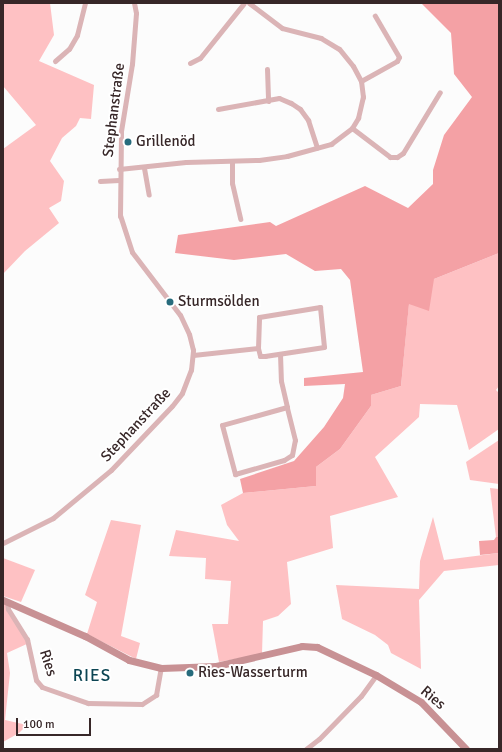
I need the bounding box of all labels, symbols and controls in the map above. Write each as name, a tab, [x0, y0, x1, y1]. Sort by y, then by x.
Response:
street label: Stephanstraße	[99, 62, 129, 158]
place label: Grillenöd	[136, 133, 195, 151]
marker: Grillenöd	[123, 137, 133, 147]
place label: Sturmsölden	[178, 293, 260, 311]
marker: Sturmsölden	[165, 297, 175, 307]
street label: Stephanstraße	[97, 384, 175, 466]
street label: Ries	[35, 647, 61, 679]
place label: Ries-Wasserturm	[198, 664, 308, 682]
district label: RIES	[73, 666, 111, 686]
marker: Ries-Wasserturm	[185, 668, 195, 678]
street label: Ries	[417, 682, 449, 714]
scale bar	[18, 710, 93, 736]
text: 100 m	[23, 717, 55, 732]

